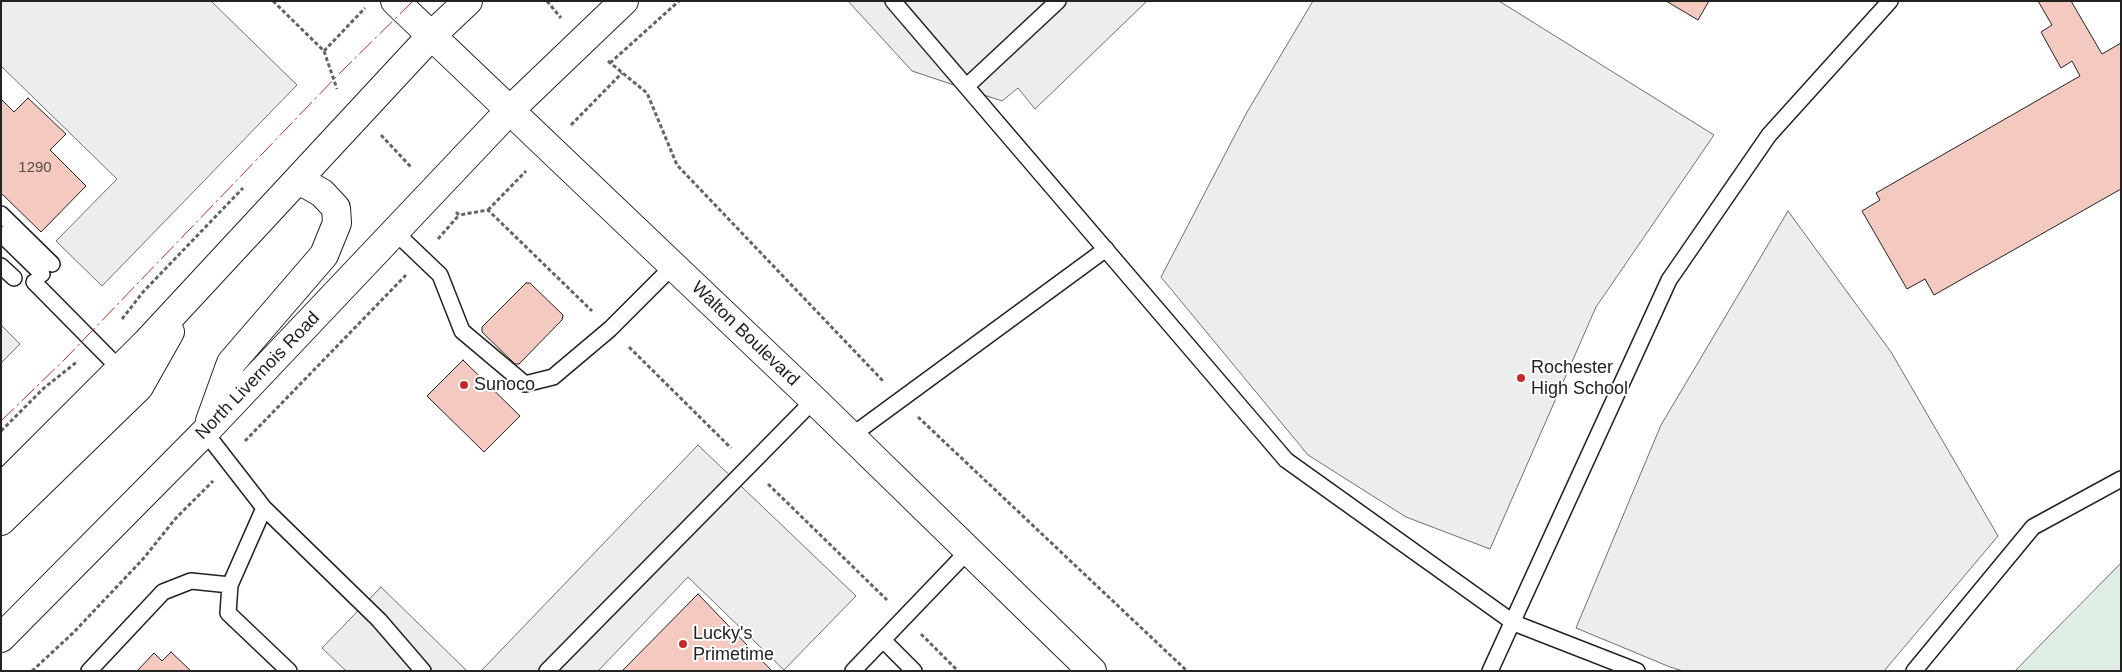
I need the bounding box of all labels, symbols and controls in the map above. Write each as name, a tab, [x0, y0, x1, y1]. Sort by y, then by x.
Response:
house number: 1290	[18, 159, 52, 177]
street label: Walton Boulevard	[687, 277, 803, 391]
street label: North Livernois Road	[192, 308, 324, 444]
place label: Rochester High School	[1531, 357, 1628, 399]
marker: Rochester High School	[1515, 372, 1527, 384]
place label: Sunoco	[474, 374, 535, 396]
marker: Sunoco	[458, 379, 470, 391]
place label: Lucky's Primetime	[693, 623, 774, 666]
marker: Lucky's Primetime	[677, 638, 689, 650]

